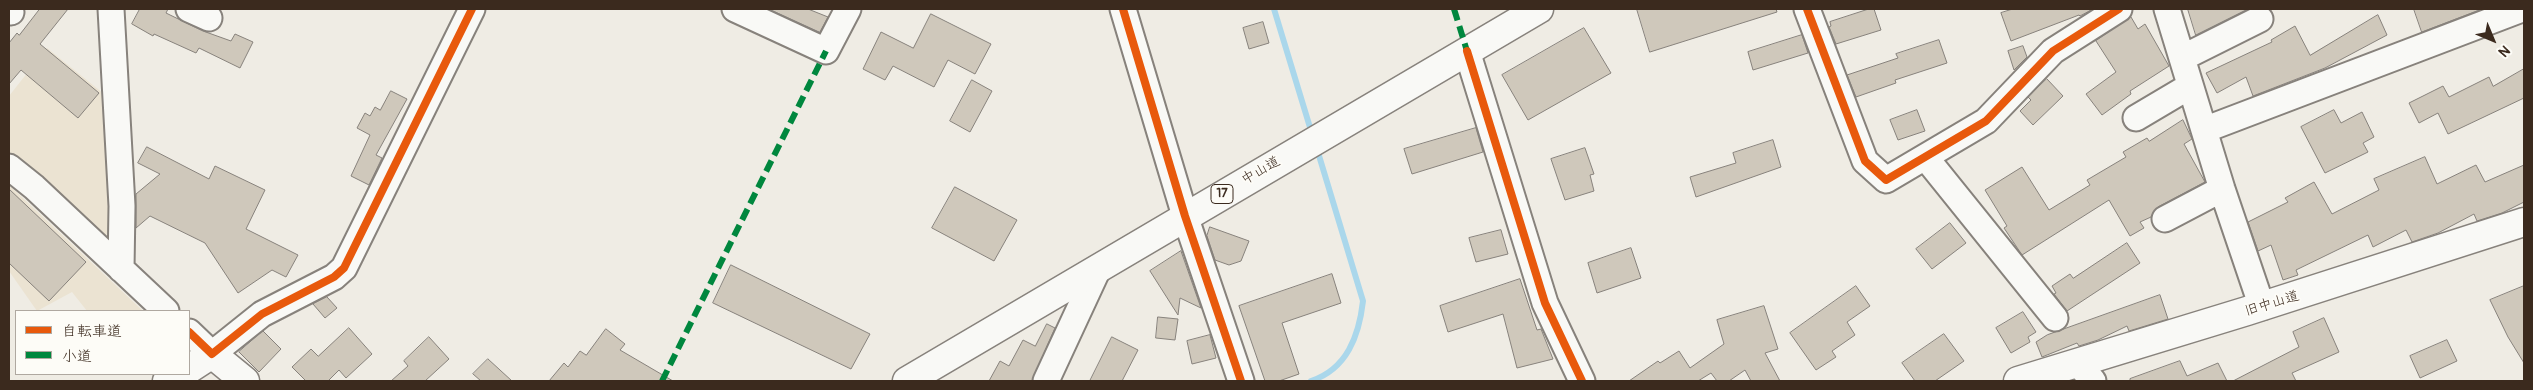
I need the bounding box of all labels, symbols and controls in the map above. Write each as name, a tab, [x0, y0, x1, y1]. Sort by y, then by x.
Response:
north arrow	[2468, 15, 2518, 65]
text: N	[2495, 42, 2513, 60]
street label: 中山道	[1239, 153, 1283, 189]
road number: 17	[1211, 184, 1233, 203]
street label: 旧中山道	[2243, 288, 2301, 320]
legend	[15, 310, 190, 375]
text: 自転車道	[62, 322, 122, 341]
text: 小道	[62, 347, 92, 366]

